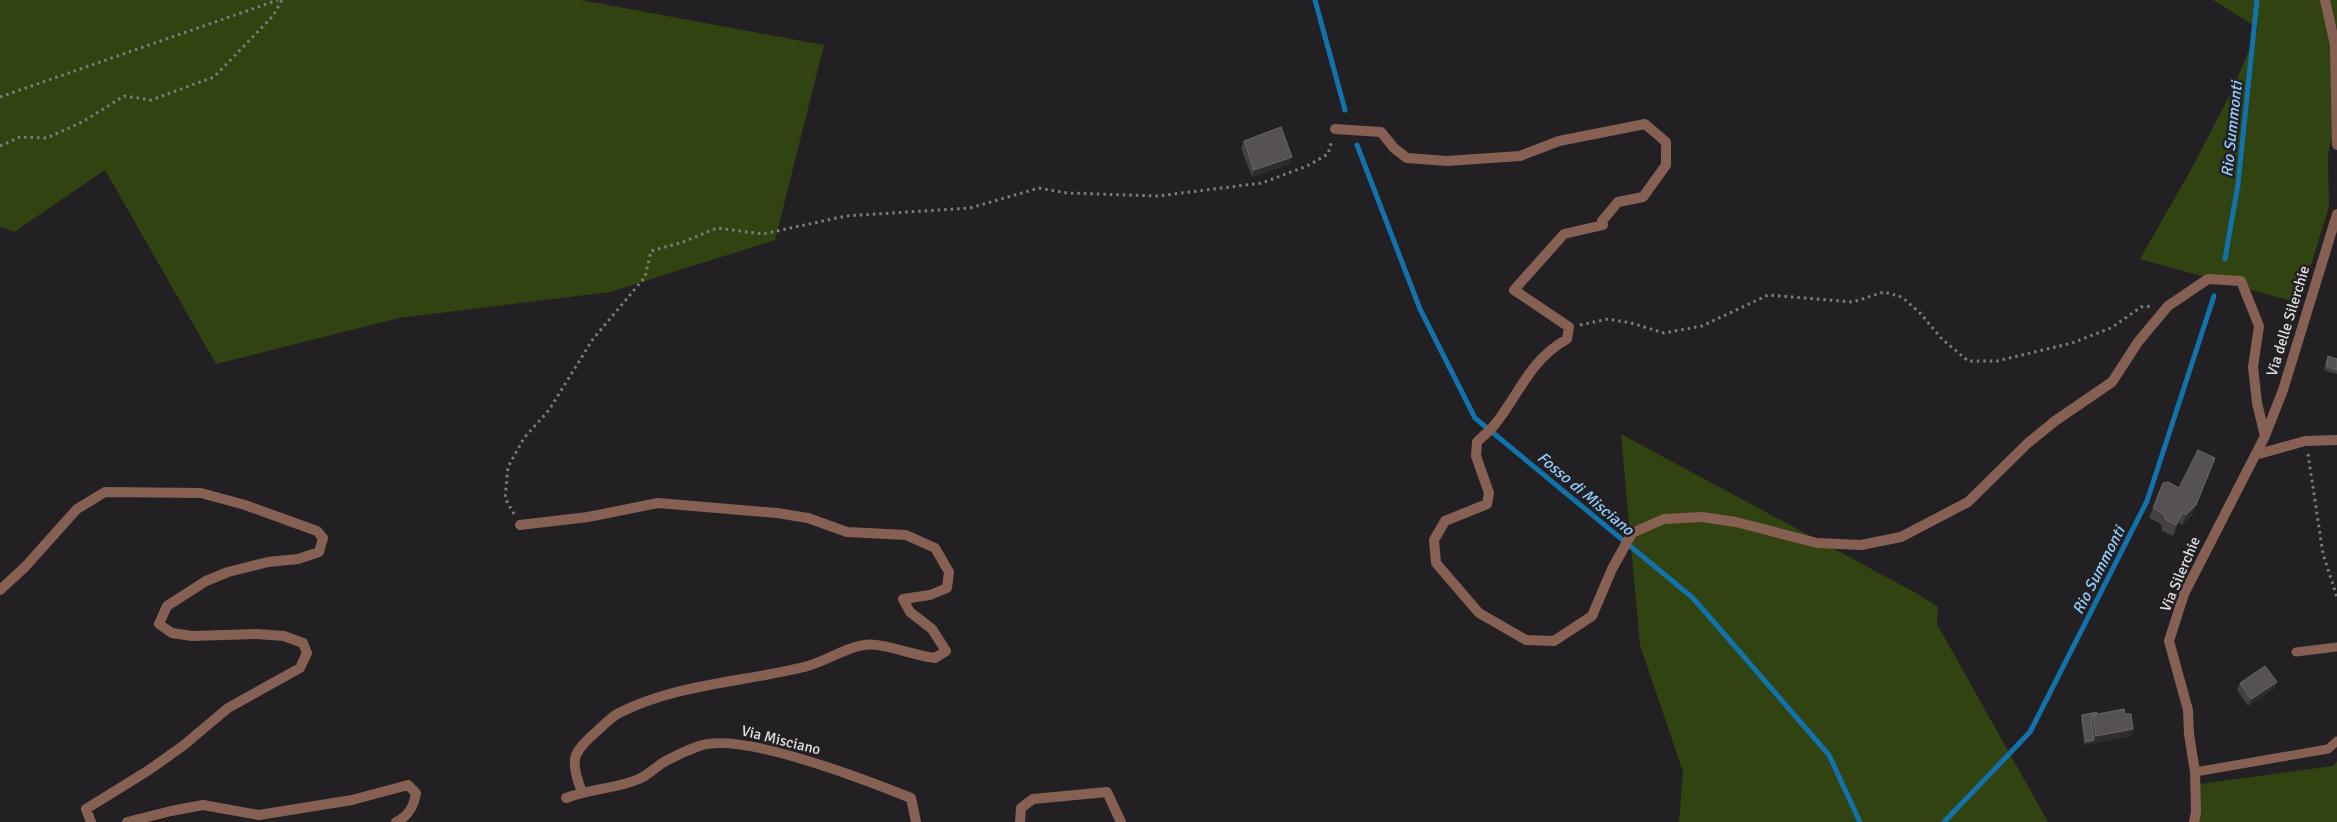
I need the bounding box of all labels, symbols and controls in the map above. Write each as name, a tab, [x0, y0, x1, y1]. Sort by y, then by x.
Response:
water label: Rio Summonti	[2217, 79, 2247, 178]
street label: Via delle Silerchie	[2263, 264, 2313, 378]
water label: Fosso di Misciano	[1533, 448, 1638, 540]
water label: Rio Summonti	[2068, 522, 2130, 618]
street label: Via Silerchie	[2156, 534, 2204, 614]
street label: Via Misciano	[739, 721, 823, 759]

